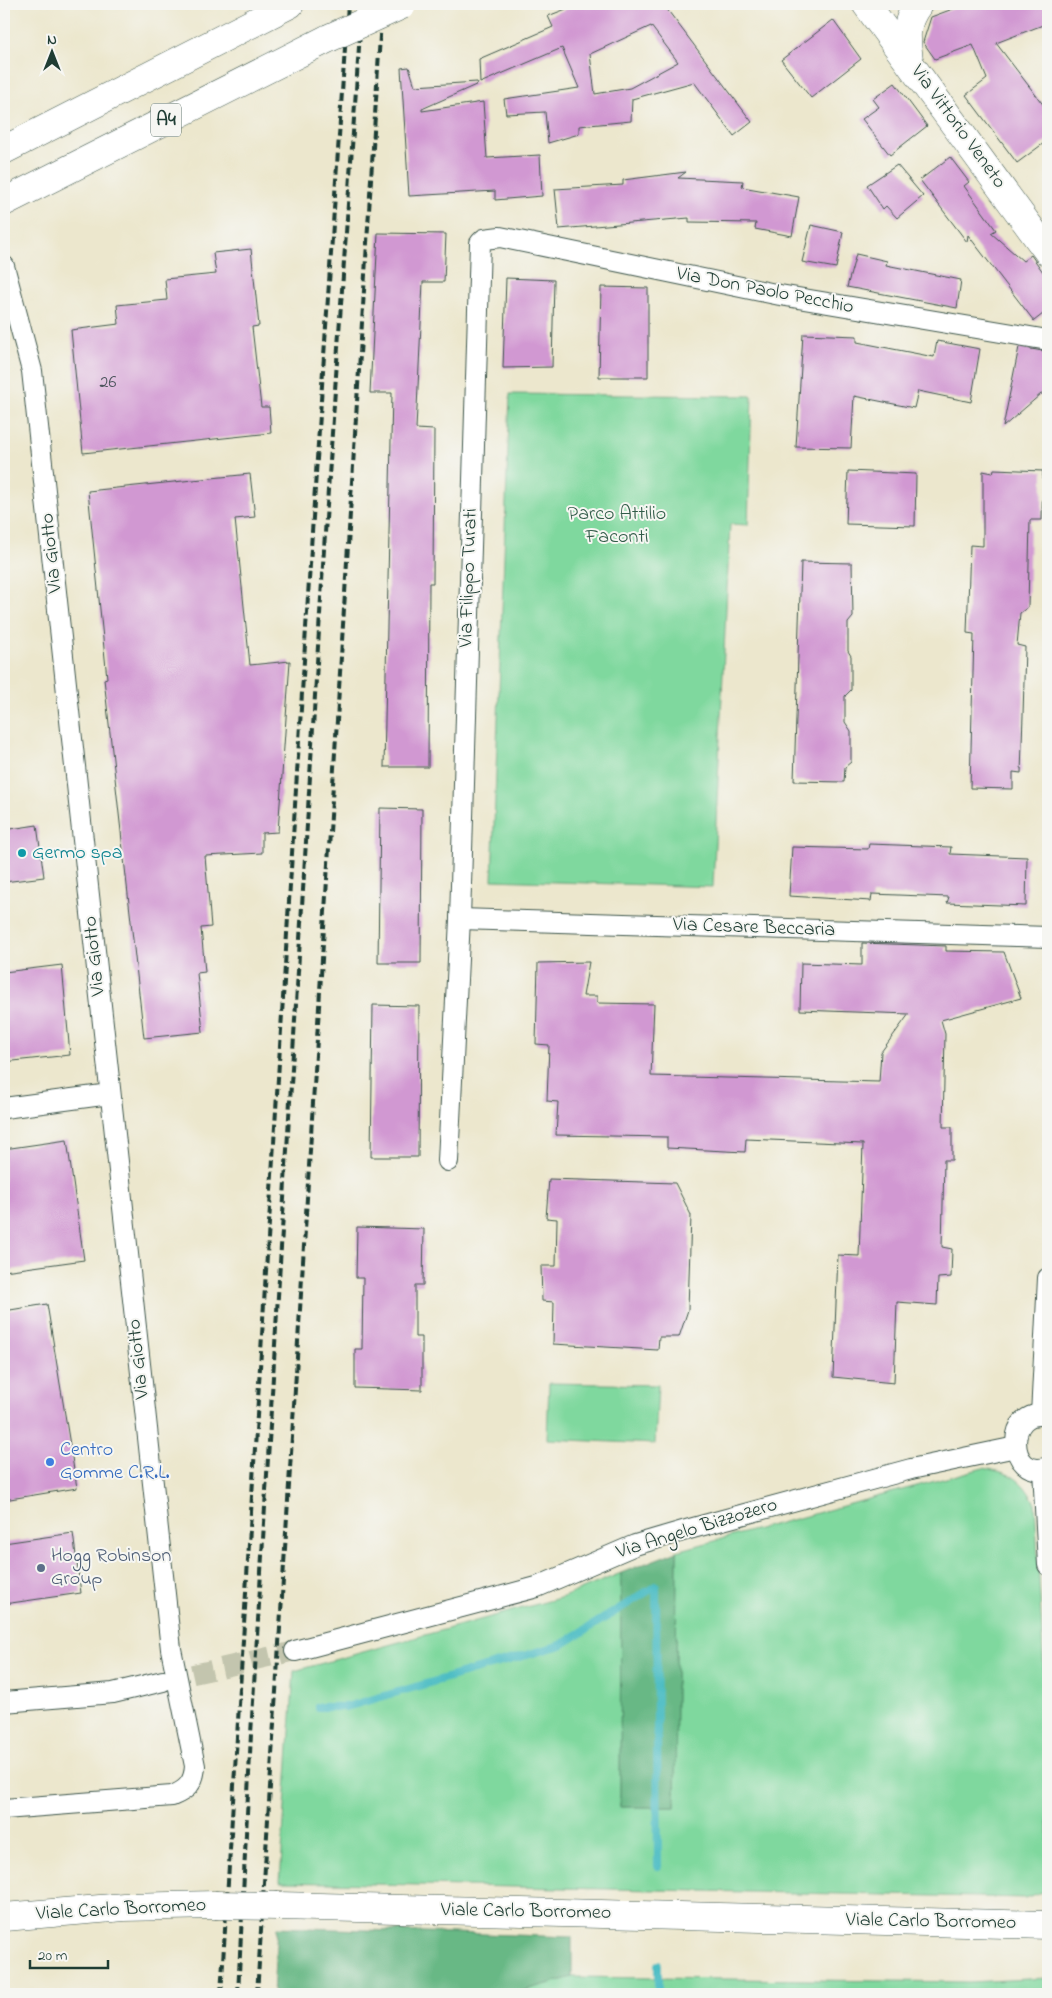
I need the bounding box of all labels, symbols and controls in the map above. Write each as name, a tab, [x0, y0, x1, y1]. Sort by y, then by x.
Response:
north arrow	[28, 28, 78, 78]
text: N	[47, 30, 57, 51]
street label: Via Vittorio Veneto	[902, 58, 1013, 195]
road number: A4	[151, 104, 181, 136]
street label: Via Don Paolo Pecchio	[673, 259, 856, 322]
house number: 26	[100, 370, 117, 396]
park label: Parco Attilio Faconti	[568, 500, 666, 552]
street label: Via Filippo Turati	[452, 508, 486, 649]
street label: Via Giotto	[33, 512, 71, 595]
place label: Germo spa	[32, 839, 122, 868]
marker: Germo spa	[16, 847, 28, 859]
street label: Via Cesare Beccaria	[671, 911, 836, 945]
street label: Via Giotto	[76, 915, 114, 998]
street label: Via Giotto	[120, 1318, 158, 1401]
place label: Centro Gomme C.R.L.	[60, 1436, 170, 1488]
marker: Centro Gomme C.R.L.	[44, 1456, 56, 1468]
street label: Via Angelo Bizzozero	[612, 1491, 781, 1569]
place label: Hogg Robinson Group	[51, 1542, 171, 1594]
marker: Hogg Robinson Group	[35, 1562, 47, 1574]
street label: Viale Carlo Borromeo	[34, 1891, 207, 1929]
street label: Viale Carlo Borromeo	[440, 1896, 611, 1928]
street label: Viale Carlo Borromeo	[845, 1906, 1016, 1938]
scale bar	[30, 1938, 108, 1970]
text: 20 m	[38, 1945, 68, 1967]

